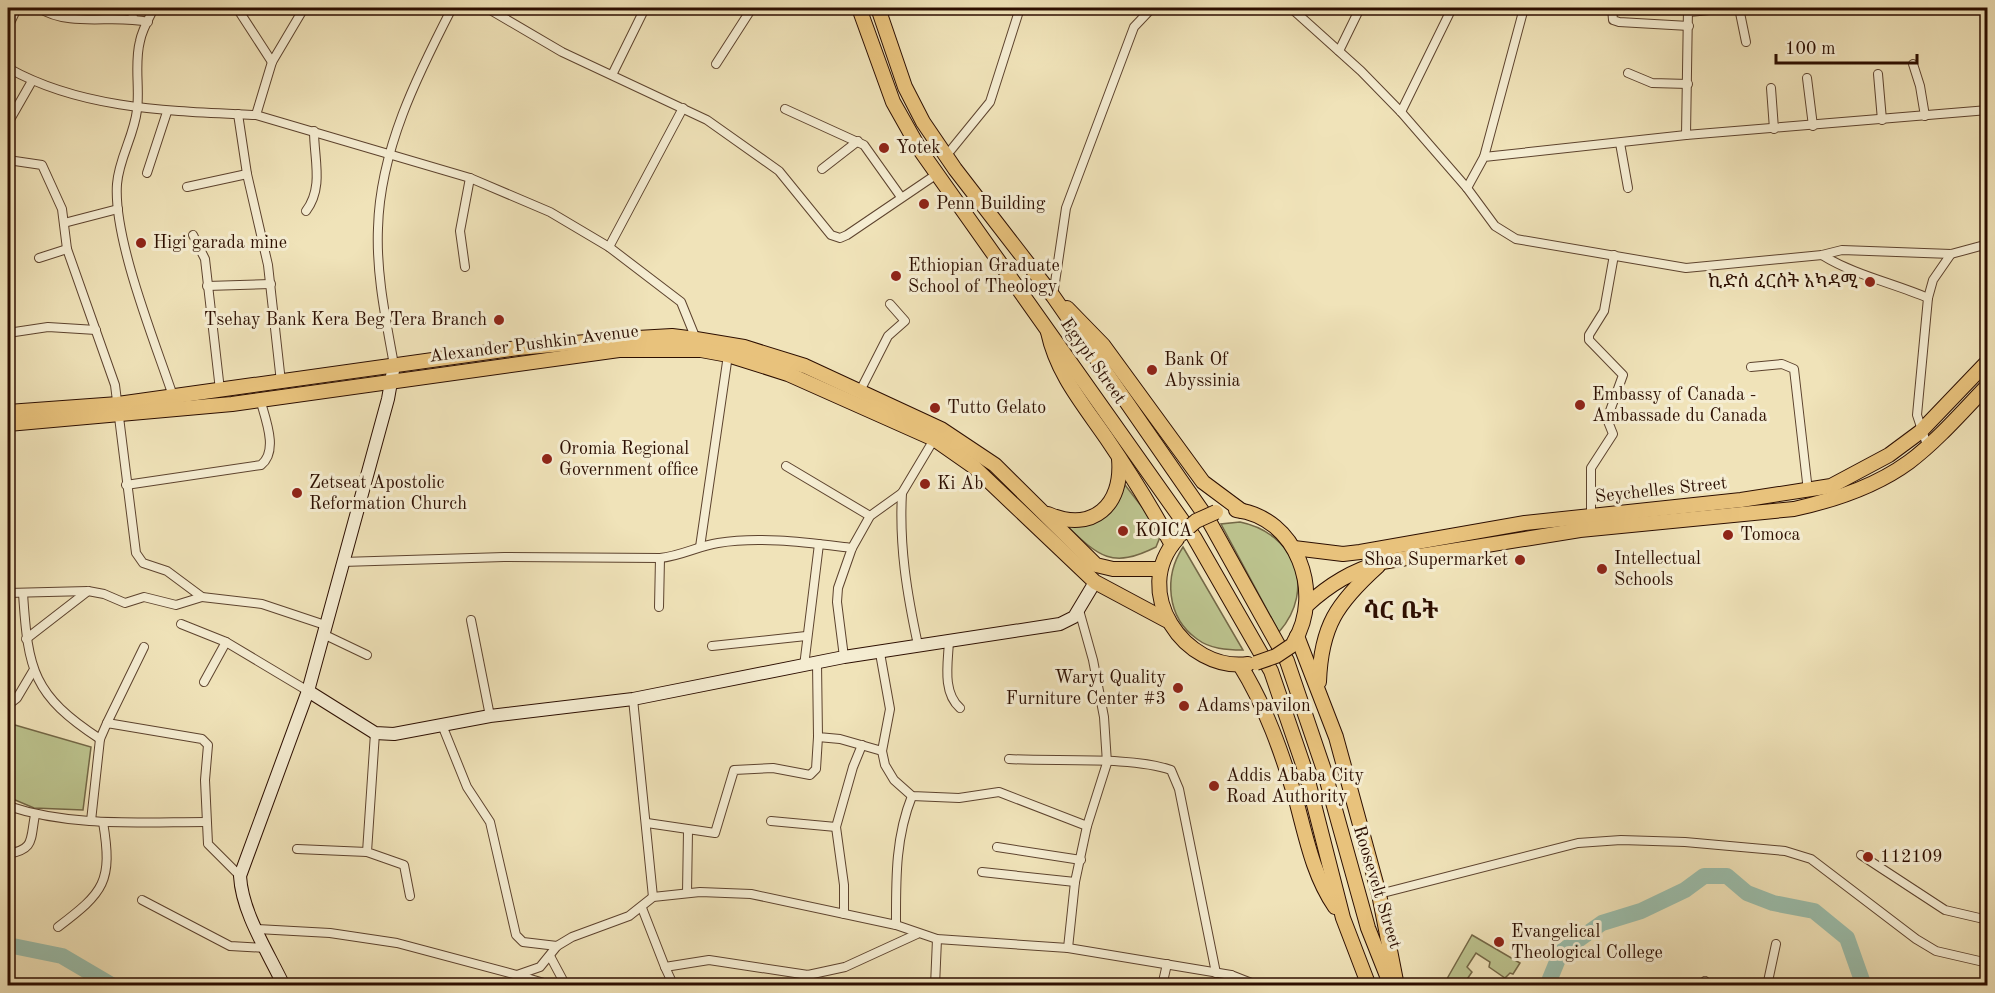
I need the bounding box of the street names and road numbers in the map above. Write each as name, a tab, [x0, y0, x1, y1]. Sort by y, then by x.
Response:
street label: Egypt Street	[1057, 315, 1129, 407]
street label: Alexander Pushkin Avenue	[428, 322, 640, 366]
street label: Seychelles Street	[1594, 474, 1728, 506]
street label: Roosevelt Street	[1350, 823, 1404, 951]

